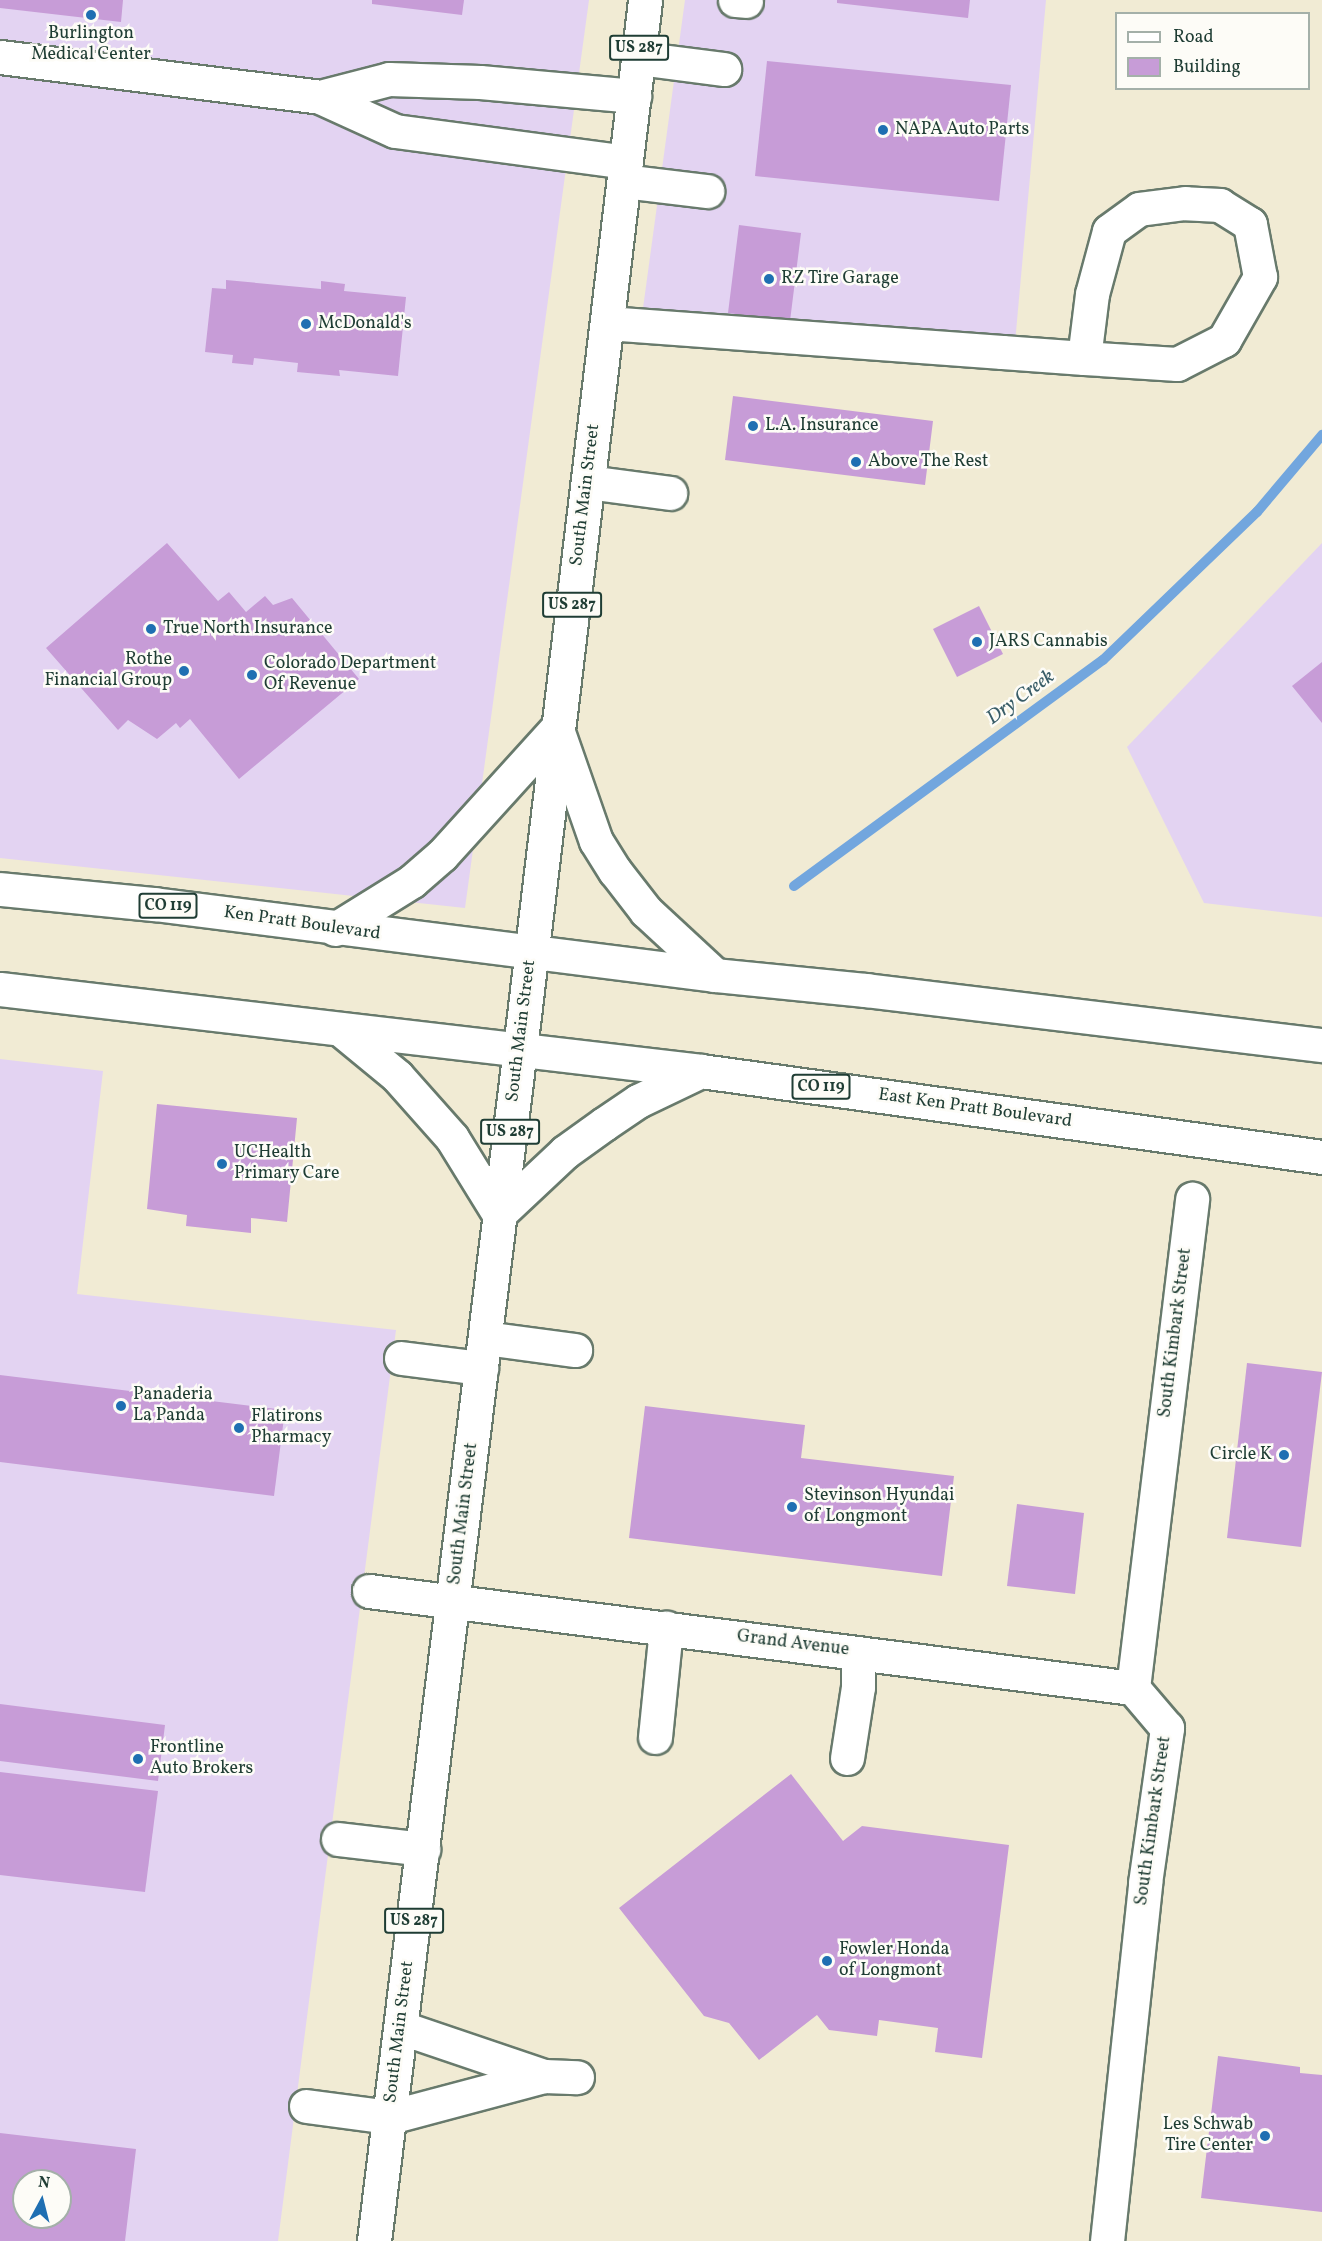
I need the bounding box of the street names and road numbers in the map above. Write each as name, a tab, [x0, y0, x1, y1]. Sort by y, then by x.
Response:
road number: US 287	[609, 35, 669, 61]
street label: South Main Street	[567, 423, 605, 567]
road number: US 287	[542, 592, 602, 618]
road number: CO 119	[138, 893, 198, 919]
street label: Ken Pratt Boulevard	[222, 902, 382, 946]
street label: South Main Street	[503, 959, 541, 1103]
road number: CO 119	[791, 1074, 851, 1100]
street label: East Ken Pratt Boulevard	[877, 1085, 1073, 1133]
road number: US 287	[480, 1119, 540, 1145]
street label: South Kimbark Street	[1155, 1247, 1197, 1419]
street label: South Main Street	[445, 1442, 483, 1586]
street label: Grand Avenue	[736, 1626, 850, 1662]
street label: South Kimbark Street	[1131, 1735, 1177, 1907]
road number: US 287	[384, 1908, 444, 1934]
street label: South Main Street	[381, 1960, 419, 2104]

